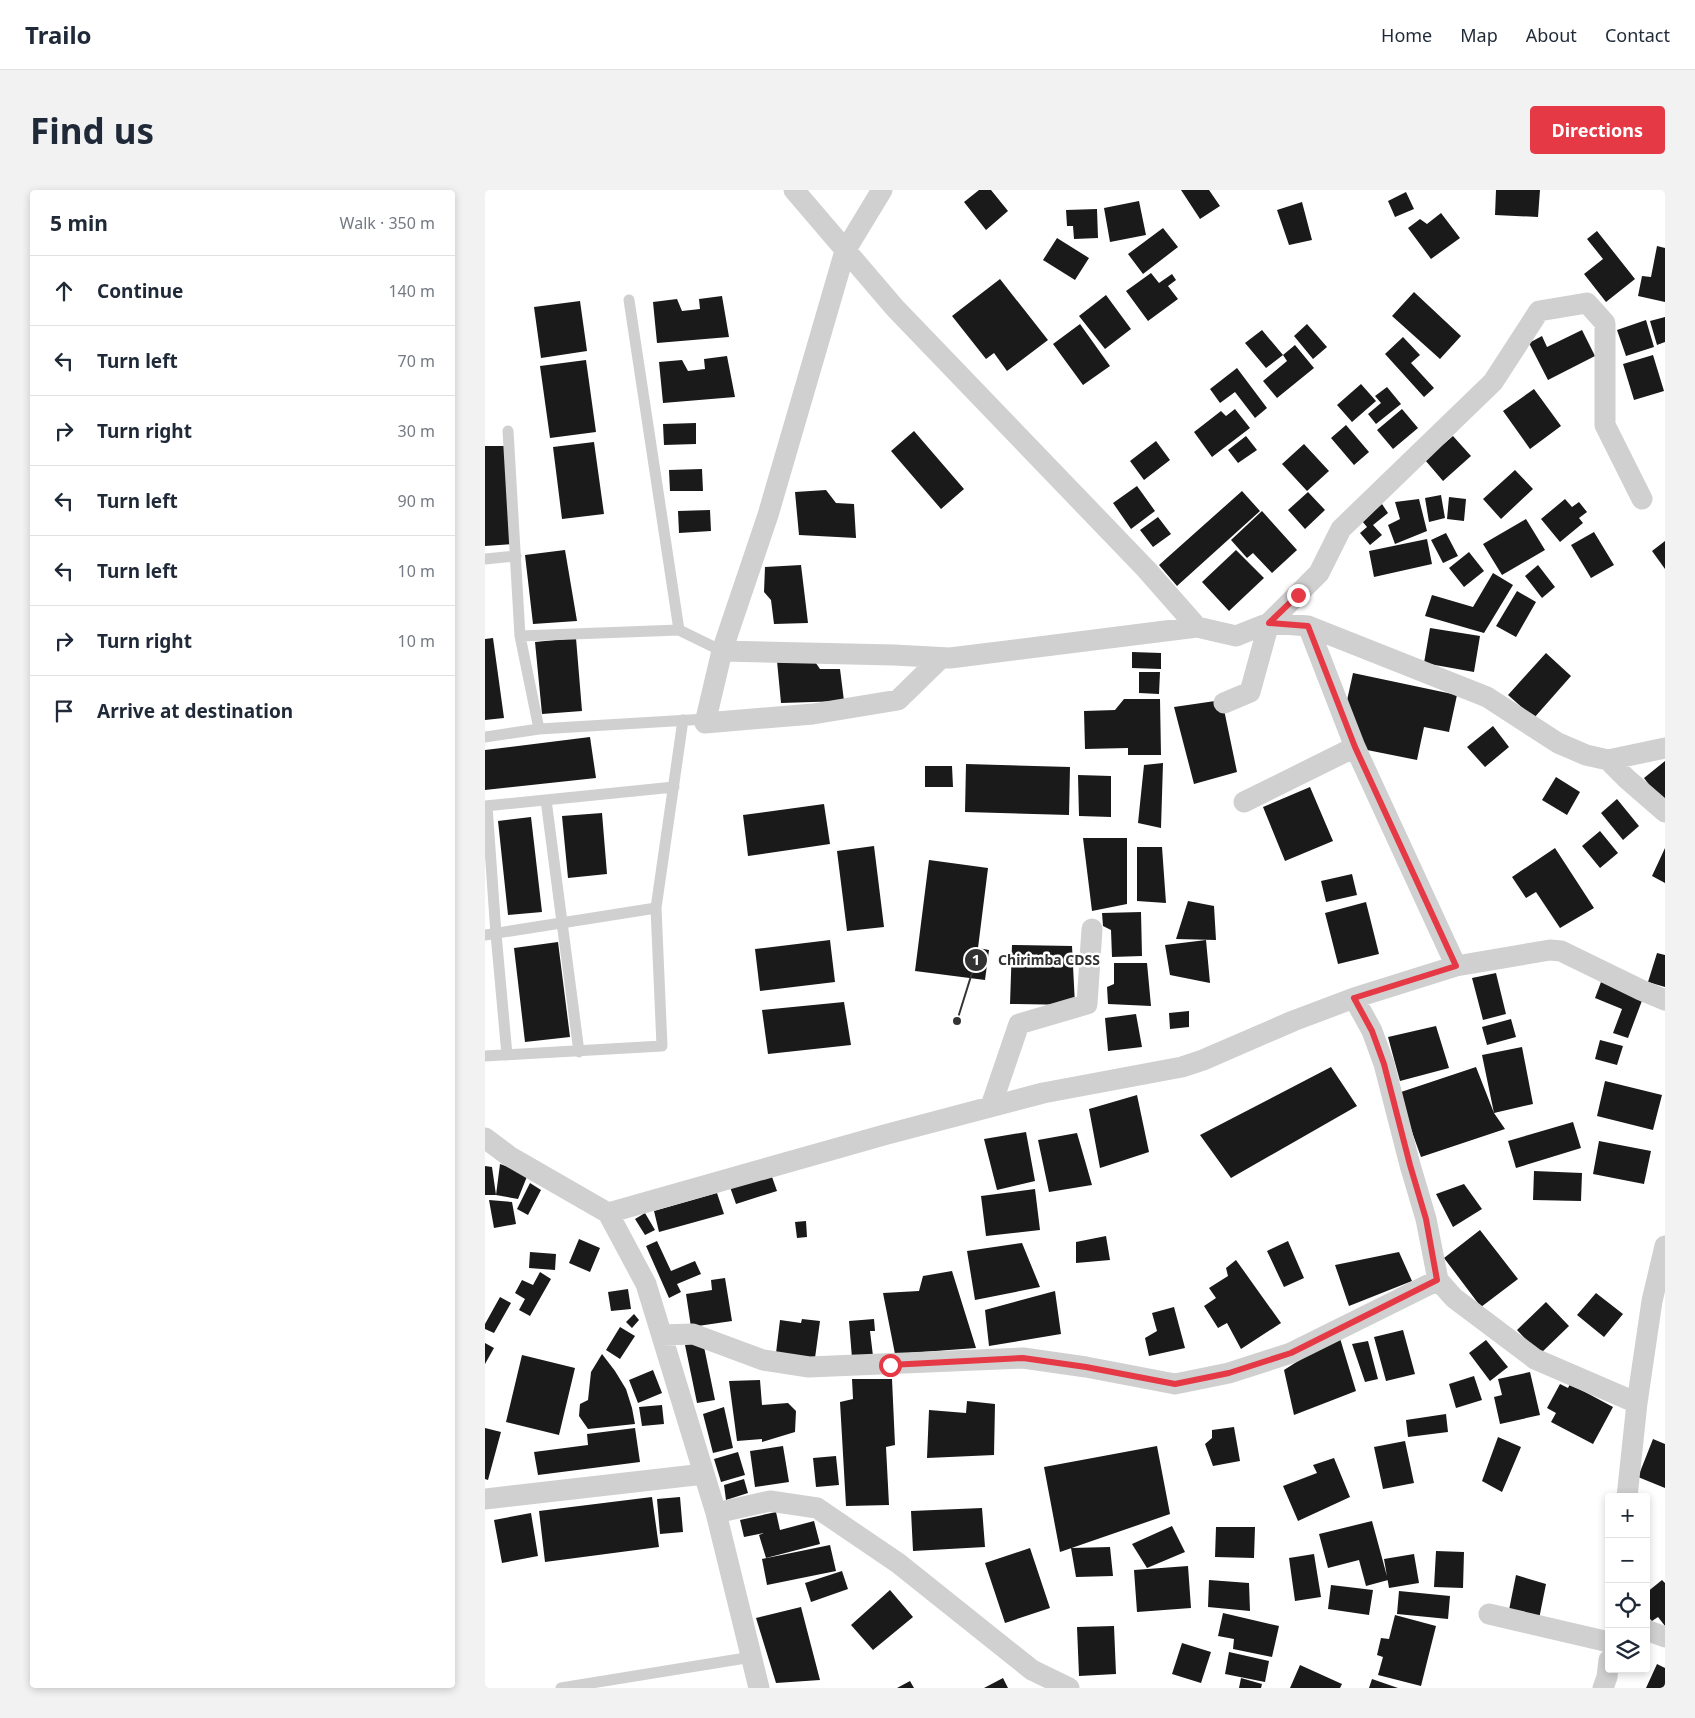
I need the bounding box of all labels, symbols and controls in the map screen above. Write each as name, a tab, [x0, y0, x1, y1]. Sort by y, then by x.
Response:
text: Trailo	[25, 18, 92, 51]
text: Home	[1381, 23, 1432, 47]
text: Map	[1460, 23, 1498, 47]
text: About	[1526, 23, 1577, 47]
text: Contact	[1605, 23, 1670, 47]
button: Directions	[1530, 106, 1665, 154]
text: Find us	[30, 107, 154, 154]
text: 5 min	[50, 209, 108, 237]
text: Walk · 350 m	[340, 212, 435, 234]
icon: ahead	[50, 277, 78, 305]
text: Continue	[97, 278, 183, 304]
text: 140 m	[388, 280, 435, 302]
icon: left	[50, 347, 78, 375]
text: Turn left	[97, 348, 178, 374]
text: 70 m	[398, 350, 435, 372]
icon: right	[50, 417, 78, 445]
text: Turn right	[97, 418, 192, 444]
text: 30 m	[398, 420, 435, 442]
icon: left	[50, 487, 78, 515]
text: Turn left	[97, 488, 178, 514]
text: 90 m	[398, 490, 435, 512]
icon: left	[50, 557, 78, 585]
text: Turn left	[97, 558, 178, 584]
text: 10 m	[398, 560, 435, 582]
route end	[1287, 584, 1310, 607]
icon: right	[50, 627, 78, 655]
text: Turn right	[97, 628, 192, 654]
text: 10 m	[398, 630, 435, 652]
icon: arrive	[50, 697, 78, 725]
text: Arrive at destination	[97, 698, 293, 724]
callout: Chirimba CDSS	[963, 945, 1110, 974]
text: 1	[972, 949, 980, 969]
text: Chirimba CDSS	[998, 950, 1100, 969]
route start	[879, 1354, 902, 1377]
map controls	[1605, 1493, 1650, 1673]
button: +	[1605, 1493, 1650, 1538]
button: −	[1605, 1538, 1650, 1583]
button: locate	[1605, 1583, 1650, 1628]
button: layers	[1605, 1628, 1650, 1673]

